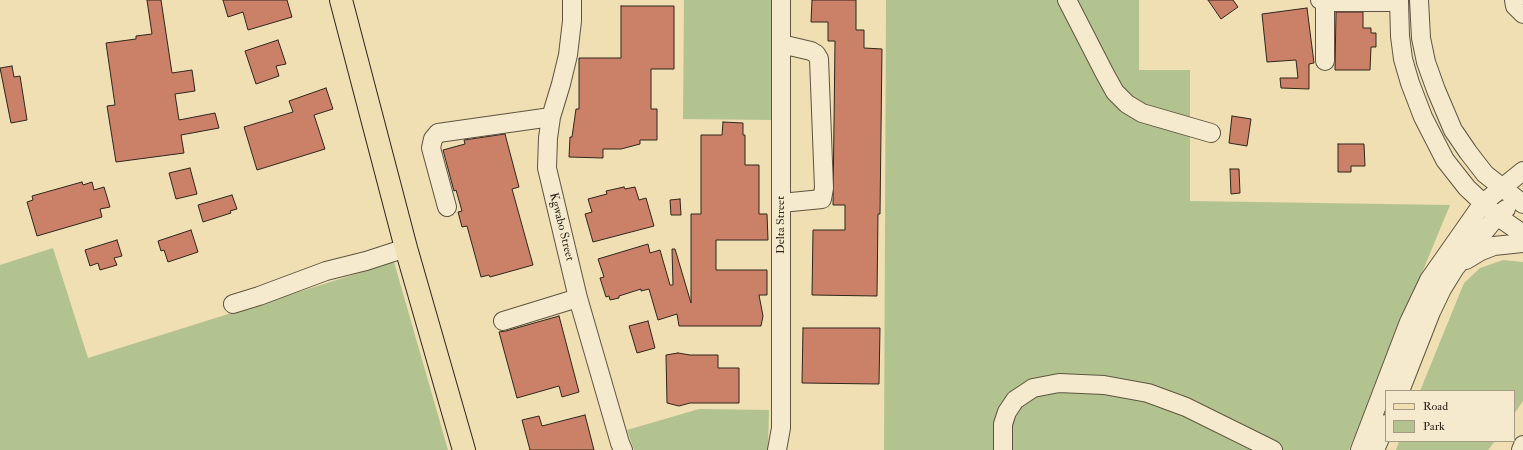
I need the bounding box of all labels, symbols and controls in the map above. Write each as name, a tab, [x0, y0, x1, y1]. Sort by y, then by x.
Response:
street label: Kgwabo Street	[546, 191, 576, 263]
street label: Delta Street	[774, 196, 788, 254]
legend	[1385, 390, 1515, 442]
text: Road	[1423, 399, 1448, 414]
text: Park	[1423, 419, 1445, 434]

